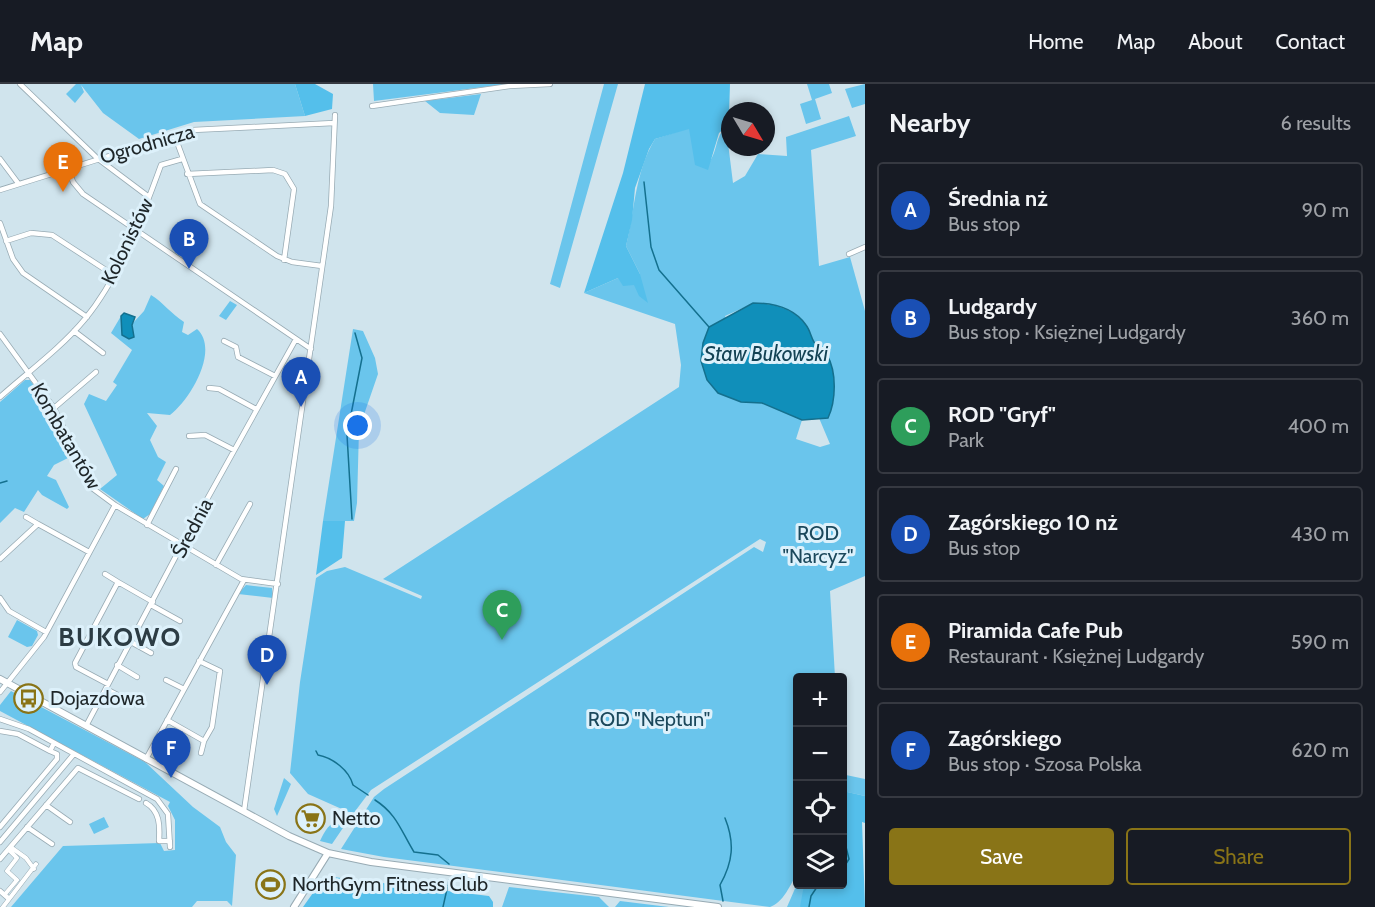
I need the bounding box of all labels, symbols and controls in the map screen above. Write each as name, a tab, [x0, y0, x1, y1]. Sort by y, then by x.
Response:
text: Map	[30, 24, 83, 58]
text: Home	[1028, 29, 1084, 54]
text: Map	[1117, 29, 1155, 54]
text: About	[1188, 29, 1242, 54]
text: Contact	[1275, 29, 1345, 54]
north arrow	[721, 102, 775, 156]
text: Nearby	[889, 107, 970, 139]
text: 6 results	[1280, 111, 1351, 135]
street label: Ogrodnicza	[97, 119, 197, 169]
pin: E	[44, 142, 82, 192]
text: Średnia nż	[948, 185, 1048, 212]
street label: Kolonistów	[96, 193, 158, 288]
text: A	[904, 198, 917, 222]
text: 90 m	[1302, 198, 1349, 222]
text: Bus stop	[948, 212, 1020, 236]
pin: B	[170, 220, 208, 269]
text: Ludgardy	[948, 293, 1037, 320]
text: B	[904, 306, 917, 330]
text: 360 m	[1291, 306, 1349, 330]
text: Bus stop · Księżnej Ludgardy	[948, 320, 1186, 344]
water label: Staw Bukowski	[704, 341, 828, 366]
pin: A	[282, 358, 320, 407]
street label: Kombatantów	[26, 378, 106, 494]
text: ROD "Gryf"	[948, 401, 1056, 428]
your location	[343, 411, 372, 440]
text: C	[904, 414, 917, 438]
text: 400 m	[1287, 414, 1349, 438]
text: Park	[948, 428, 984, 452]
street label: Średnia	[166, 494, 218, 562]
text: Zagórskiego 10 nż	[948, 509, 1118, 536]
park label: ROD "Narcyz"	[782, 521, 854, 568]
text: D	[903, 522, 918, 546]
text: 430 m	[1291, 522, 1349, 546]
text: Bus stop	[948, 536, 1020, 560]
pin: C	[482, 590, 522, 640]
text: Piramida Cafe Pub	[948, 617, 1123, 644]
district label: BUKOWO	[58, 621, 182, 653]
text: E	[905, 630, 916, 654]
text: 590 m	[1291, 630, 1349, 654]
pin: D	[248, 636, 286, 685]
text: Restaurant · Księżnej Ludgardy	[948, 644, 1204, 668]
map controls	[793, 673, 847, 889]
button: +	[793, 673, 847, 727]
bus stop icon: Dojazdowa	[13, 682, 45, 714]
place label: Dojazdowa	[50, 686, 145, 710]
park label: ROD "Neptun"	[588, 707, 710, 731]
text: Zagórskiego	[948, 725, 1062, 752]
button: −	[793, 727, 847, 781]
pin: F	[152, 728, 190, 778]
text: F	[905, 738, 916, 762]
text: 620 m	[1291, 738, 1349, 762]
text: Bus stop · Szosa Polska	[948, 752, 1142, 776]
button: locate	[793, 781, 847, 835]
supermarket icon: Netto	[295, 802, 327, 834]
place label: Netto	[332, 806, 380, 830]
button: Save	[889, 828, 1114, 885]
button: Share	[1126, 828, 1351, 885]
button: layers	[793, 835, 847, 889]
sports icon: NorthGym Fitness Club	[255, 868, 287, 900]
place label: NorthGym Fitness Club	[292, 872, 488, 896]

